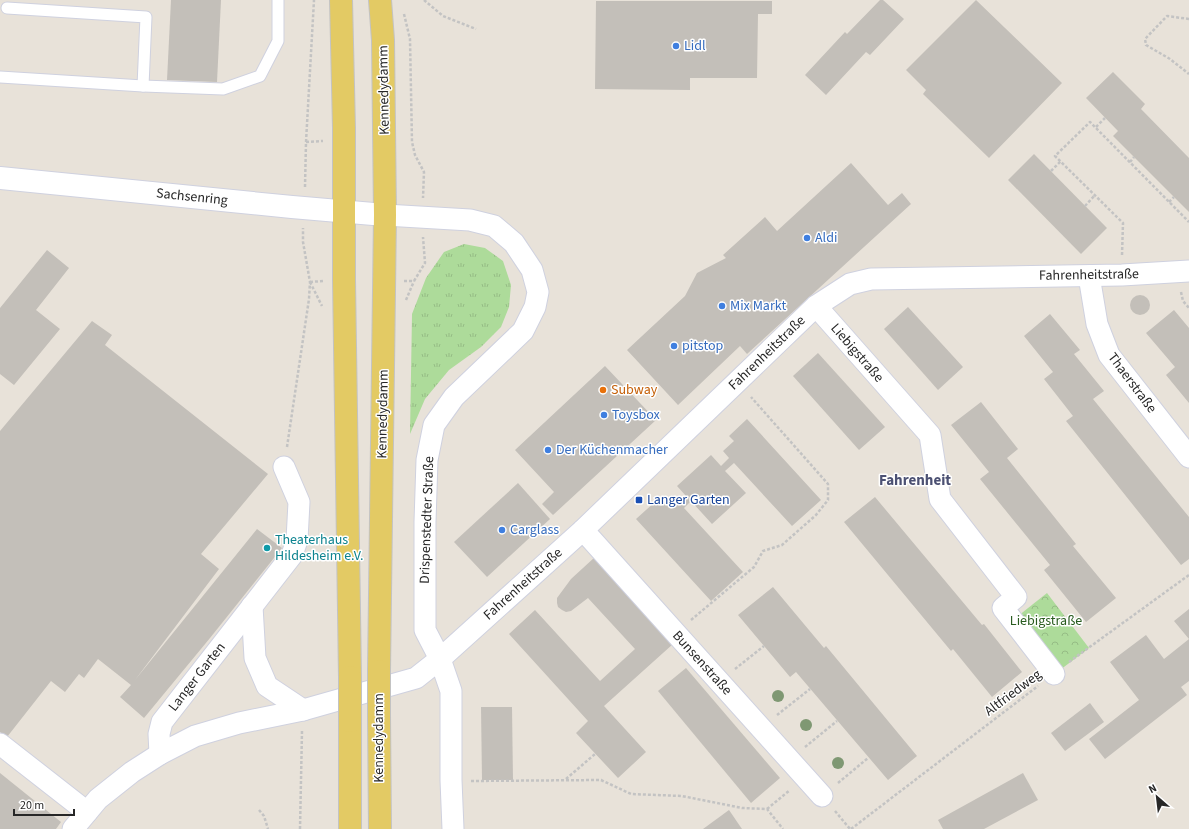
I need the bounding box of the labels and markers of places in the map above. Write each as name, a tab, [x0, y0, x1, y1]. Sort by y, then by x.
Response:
place label: Lidl	[684, 36, 706, 56]
marker: Lidl	[671, 41, 681, 51]
place label: Aldi	[815, 228, 837, 248]
marker: Aldi	[802, 233, 812, 243]
place label: Mix Markt	[730, 296, 786, 316]
marker: Mix Markt	[717, 301, 727, 311]
place label: pitstop	[682, 336, 724, 356]
marker: pitstop	[669, 341, 679, 351]
place label: Subway	[611, 380, 658, 400]
marker: Subway	[598, 385, 608, 395]
place label: Toysbox	[612, 405, 661, 425]
marker: Toysbox	[599, 410, 609, 420]
place label: Der Küchenmacher	[556, 440, 668, 460]
marker: Der Küchenmacher	[543, 445, 553, 455]
place label: Langer Garten	[647, 490, 730, 510]
marker: Langer Garten	[634, 495, 644, 505]
place label: Carglass	[510, 520, 559, 540]
marker: Carglass	[497, 525, 507, 535]
place label: Theaterhaus Hildesheim e.V.	[275, 530, 363, 566]
marker: Theaterhaus Hildesheim e.V.	[262, 543, 272, 553]

